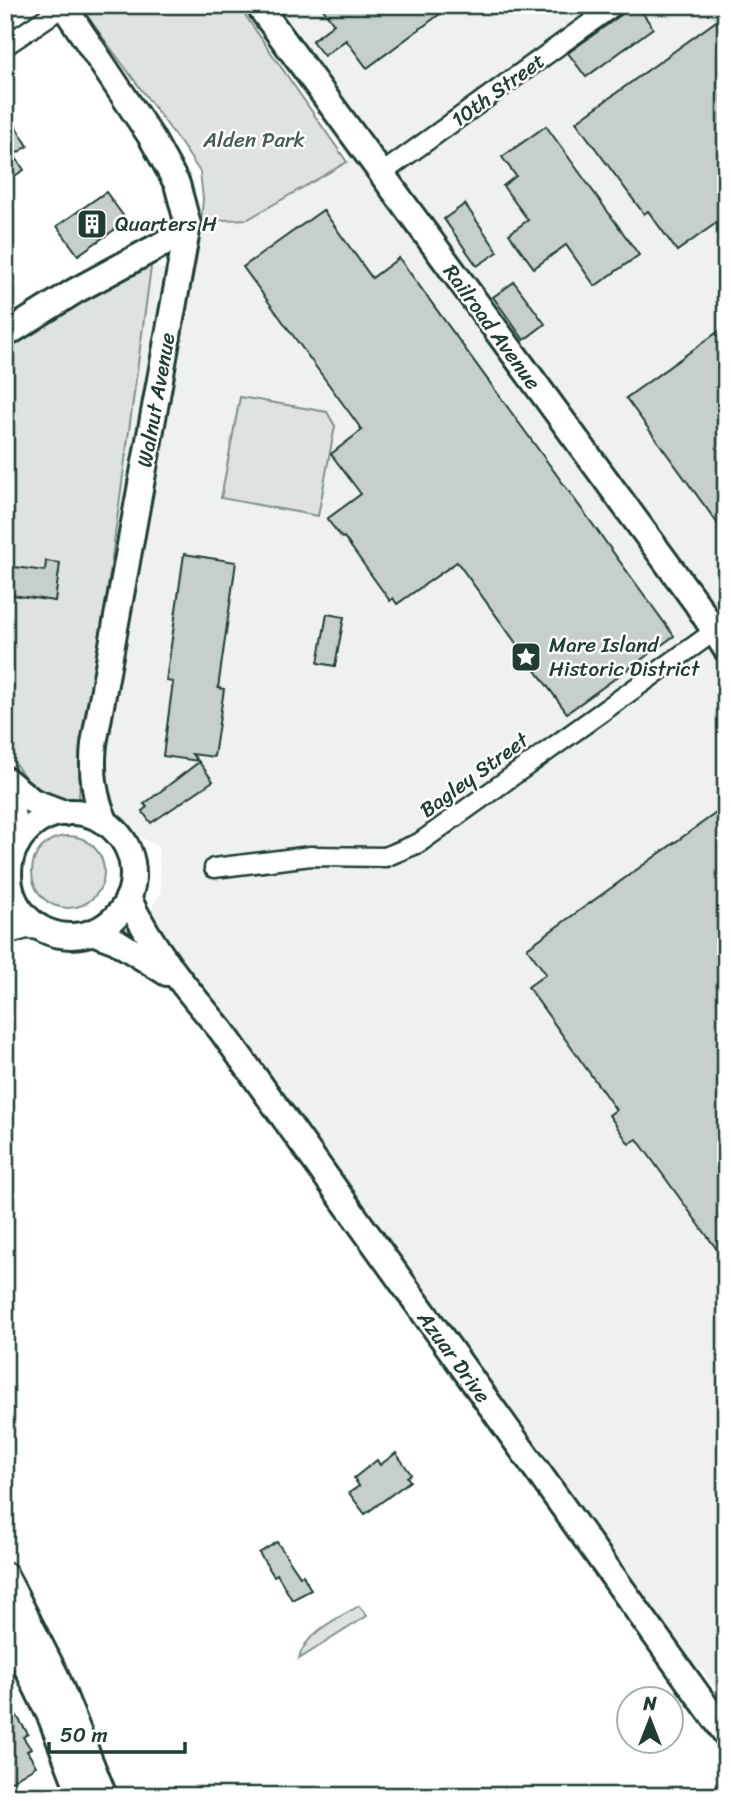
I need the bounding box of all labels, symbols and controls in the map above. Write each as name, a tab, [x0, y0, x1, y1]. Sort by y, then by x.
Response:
street label: 10th Street	[443, 43, 553, 137]
park label: Alden Park	[202, 121, 305, 159]
place label: Quarters H	[115, 205, 217, 243]
building icon: Quarters H	[75, 207, 109, 241]
street label: Railroad Avenue	[433, 256, 551, 399]
street label: Walnut Avenue	[125, 329, 187, 470]
place label: Mare Island Historic District	[549, 626, 701, 688]
place icon: Mare Island Historic District	[509, 640, 543, 674]
street label: Bagley Street	[411, 721, 538, 828]
street label: Azuar Drive	[407, 1302, 501, 1412]
north arrow	[616, 1686, 686, 1756]
text: N	[642, 1687, 657, 1720]
scale bar	[49, 1710, 186, 1754]
text: 50 m	[60, 1716, 108, 1754]

